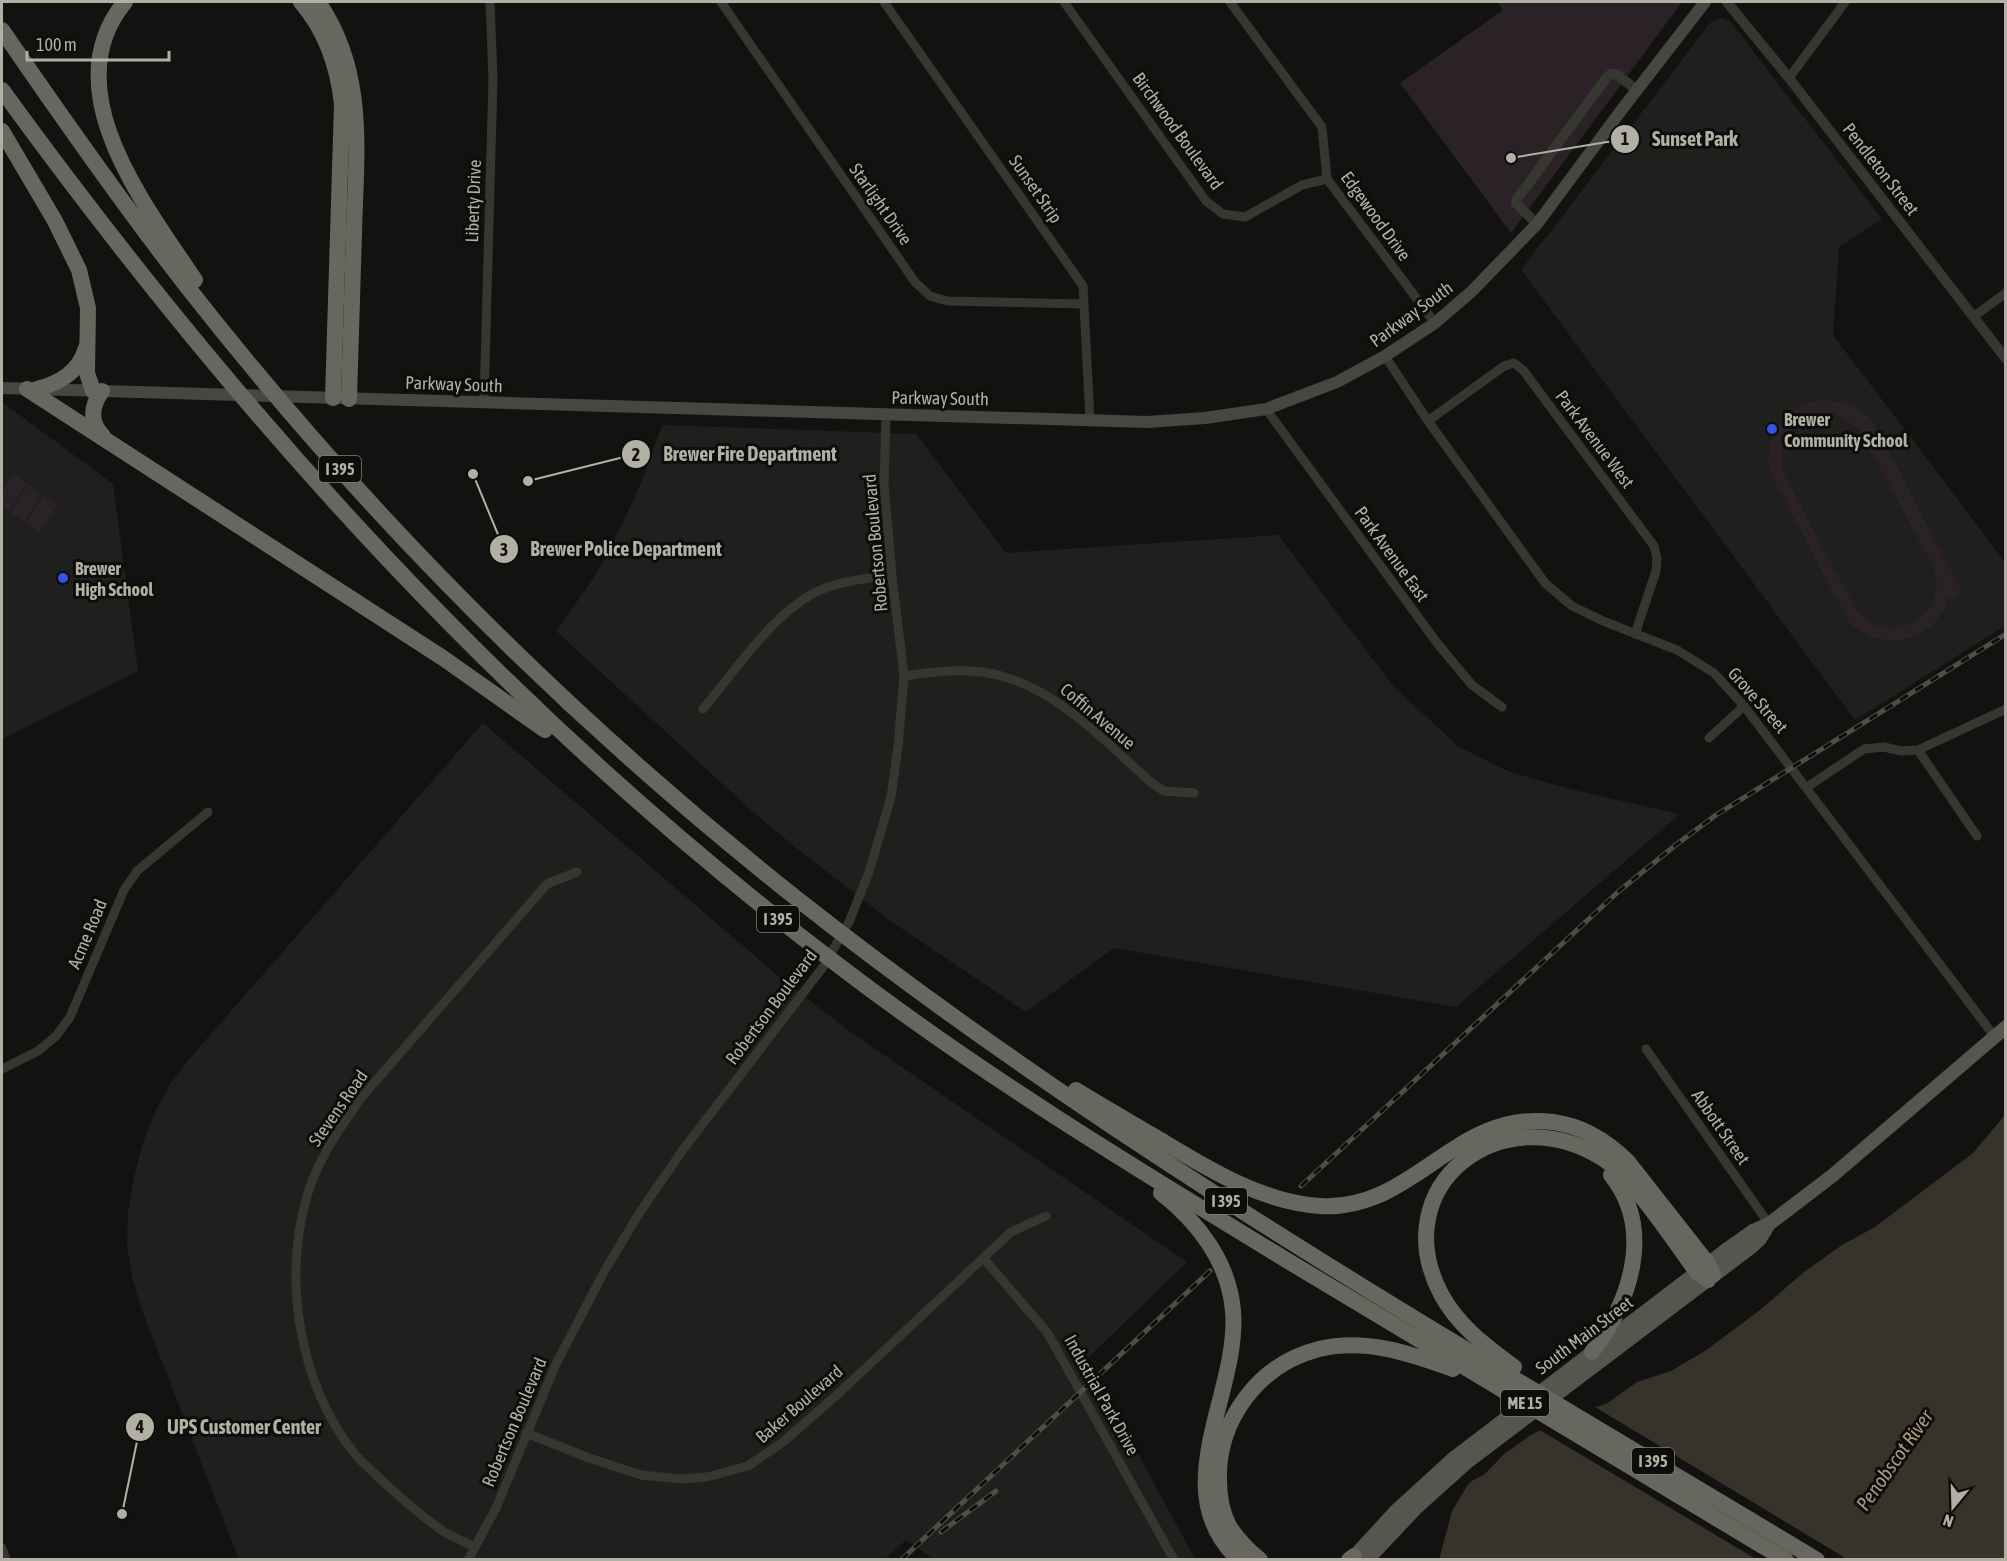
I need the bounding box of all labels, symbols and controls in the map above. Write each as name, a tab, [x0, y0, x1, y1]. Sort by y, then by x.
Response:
scale bar	[27, 24, 170, 62]
text: 100 m	[36, 34, 77, 55]
street label: Birchwood Boulevard	[1128, 68, 1228, 194]
street label: Pendleton Street	[1839, 119, 1923, 219]
callout: Sunset Park	[1610, 120, 1750, 158]
text: Sunset Park	[1652, 127, 1738, 150]
text: 1	[1621, 128, 1629, 149]
street label: Sunset Strip	[1005, 151, 1067, 227]
street label: Liberty Drive	[461, 159, 485, 243]
street label: Starlight Drive	[845, 159, 917, 249]
street label: Edgewood Drive	[1337, 167, 1415, 265]
street label: Parkway South	[1365, 277, 1457, 351]
street label: Parkway South	[405, 372, 503, 396]
street label: Park Avenue West	[1551, 386, 1639, 492]
street label: Parkway South	[891, 387, 989, 409]
place label: Brewer Community School	[1784, 409, 1908, 451]
marker: Brewer Community School	[1765, 422, 1779, 436]
callout: Brewer Fire Department	[621, 435, 848, 473]
text: Brewer Fire Department	[663, 442, 837, 465]
text: 2	[632, 444, 640, 465]
road number: I 395	[319, 456, 361, 482]
street label: Robertson Boulevard	[859, 473, 891, 613]
street label: Park Avenue East	[1350, 502, 1434, 606]
callout: Brewer Police Department	[489, 530, 734, 568]
text: Brewer Police Department	[530, 537, 722, 560]
text: 3	[500, 539, 508, 560]
place label: Brewer High School	[75, 558, 153, 600]
marker: Brewer High School	[56, 571, 70, 585]
street label: Grove Street	[1724, 663, 1792, 737]
street label: Coffin Avenue	[1056, 679, 1140, 753]
street label: Acme Road	[63, 896, 111, 972]
road number: I 395	[757, 906, 799, 932]
street label: Robertson Boulevard	[721, 945, 821, 1069]
street label: Stevens Road	[304, 1066, 372, 1150]
street label: Abbott Street	[1688, 1085, 1754, 1169]
road number: I 395	[1205, 1188, 1247, 1214]
street label: South Main Street	[1531, 1292, 1637, 1378]
street label: Industrial Park Drive	[1060, 1331, 1144, 1459]
street label: Robertson Boulevard	[477, 1354, 551, 1490]
street label: Baker Boulevard	[751, 1361, 847, 1447]
road number: ME 15	[1501, 1390, 1549, 1416]
water label: Penobscot River	[1851, 1404, 1938, 1515]
callout: UPS Customer Center	[125, 1408, 333, 1446]
text: UPS Customer Center	[167, 1415, 322, 1438]
text: 4	[135, 1416, 144, 1437]
road number: I 395	[1632, 1448, 1674, 1474]
north arrow	[1923, 1477, 1983, 1537]
text: N	[1941, 1511, 1956, 1531]

